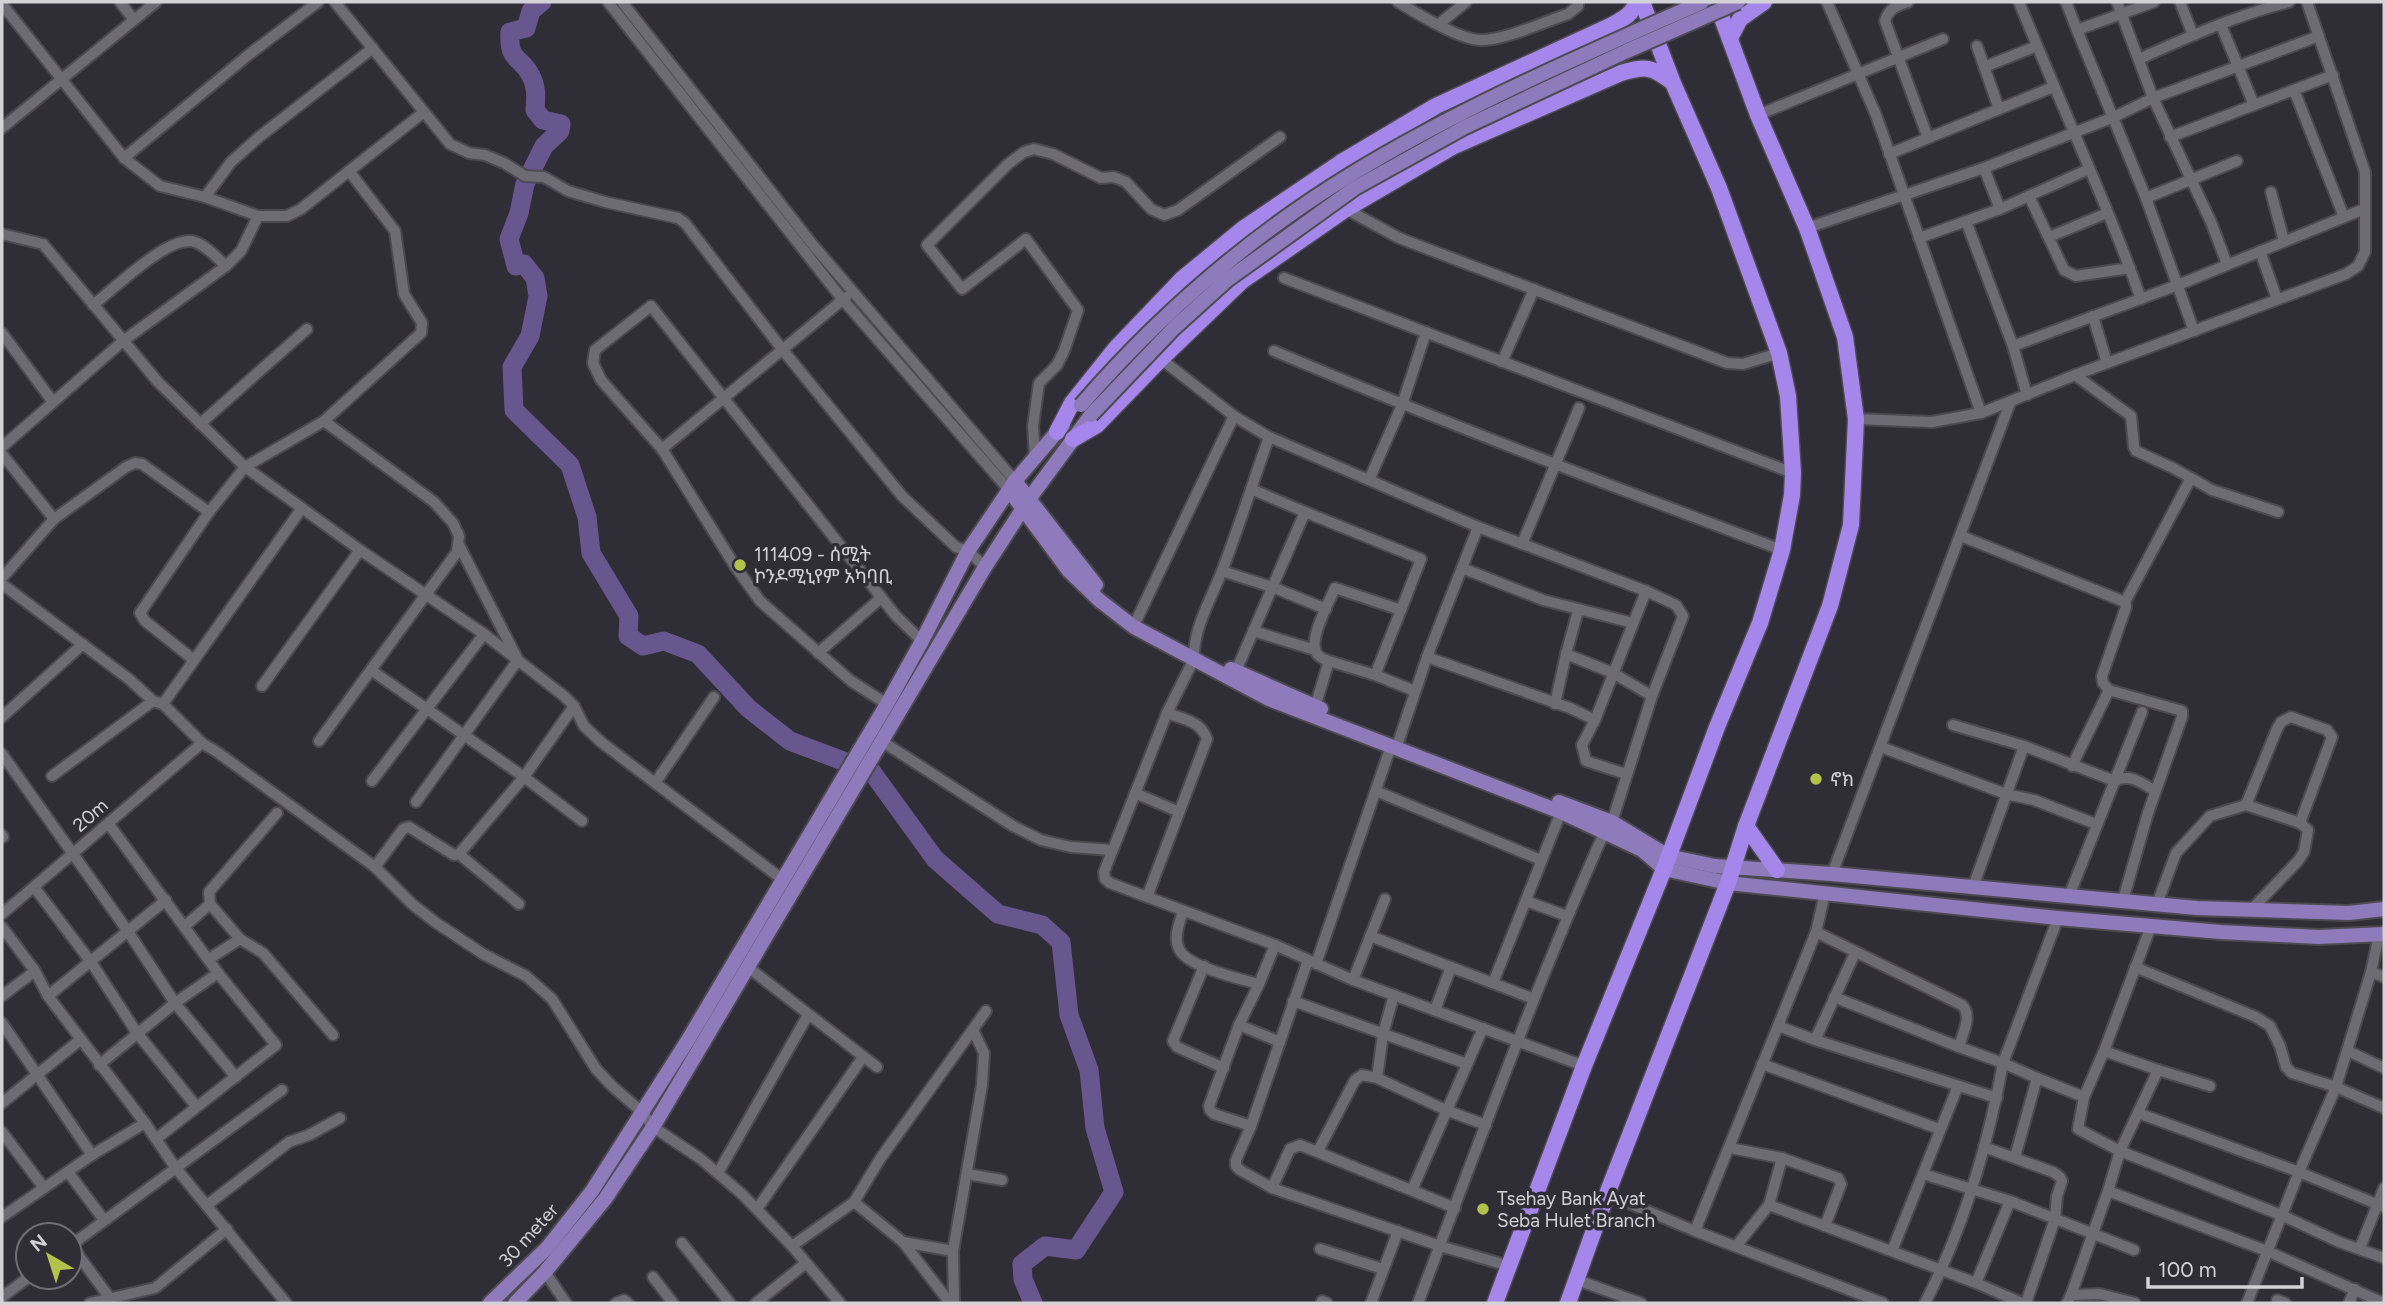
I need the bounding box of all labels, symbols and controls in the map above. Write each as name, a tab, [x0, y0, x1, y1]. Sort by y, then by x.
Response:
place label: 111409 - ሰሚት ኮንዶሚኒየም አካባቢ	[754, 543, 892, 588]
marker: 111409 - ሰሚት ኮንዶሚኒየም አካባቢ	[732, 557, 748, 573]
place label: ኖክ	[1830, 768, 1854, 791]
marker: ኖክ	[1808, 771, 1824, 787]
street label: 20m	[68, 794, 113, 837]
place label: Tsehay Bank Ayat Seba Hulet Branch	[1497, 1187, 1655, 1232]
street label: 30 meter	[494, 1198, 563, 1272]
marker: Tsehay Bank Ayat Seba Hulet Branch	[1475, 1201, 1491, 1217]
north arrow	[14, 1221, 84, 1291]
text: N	[26, 1230, 52, 1257]
scale bar	[2148, 1246, 2302, 1290]
text: 100 m	[2158, 1257, 2217, 1282]

